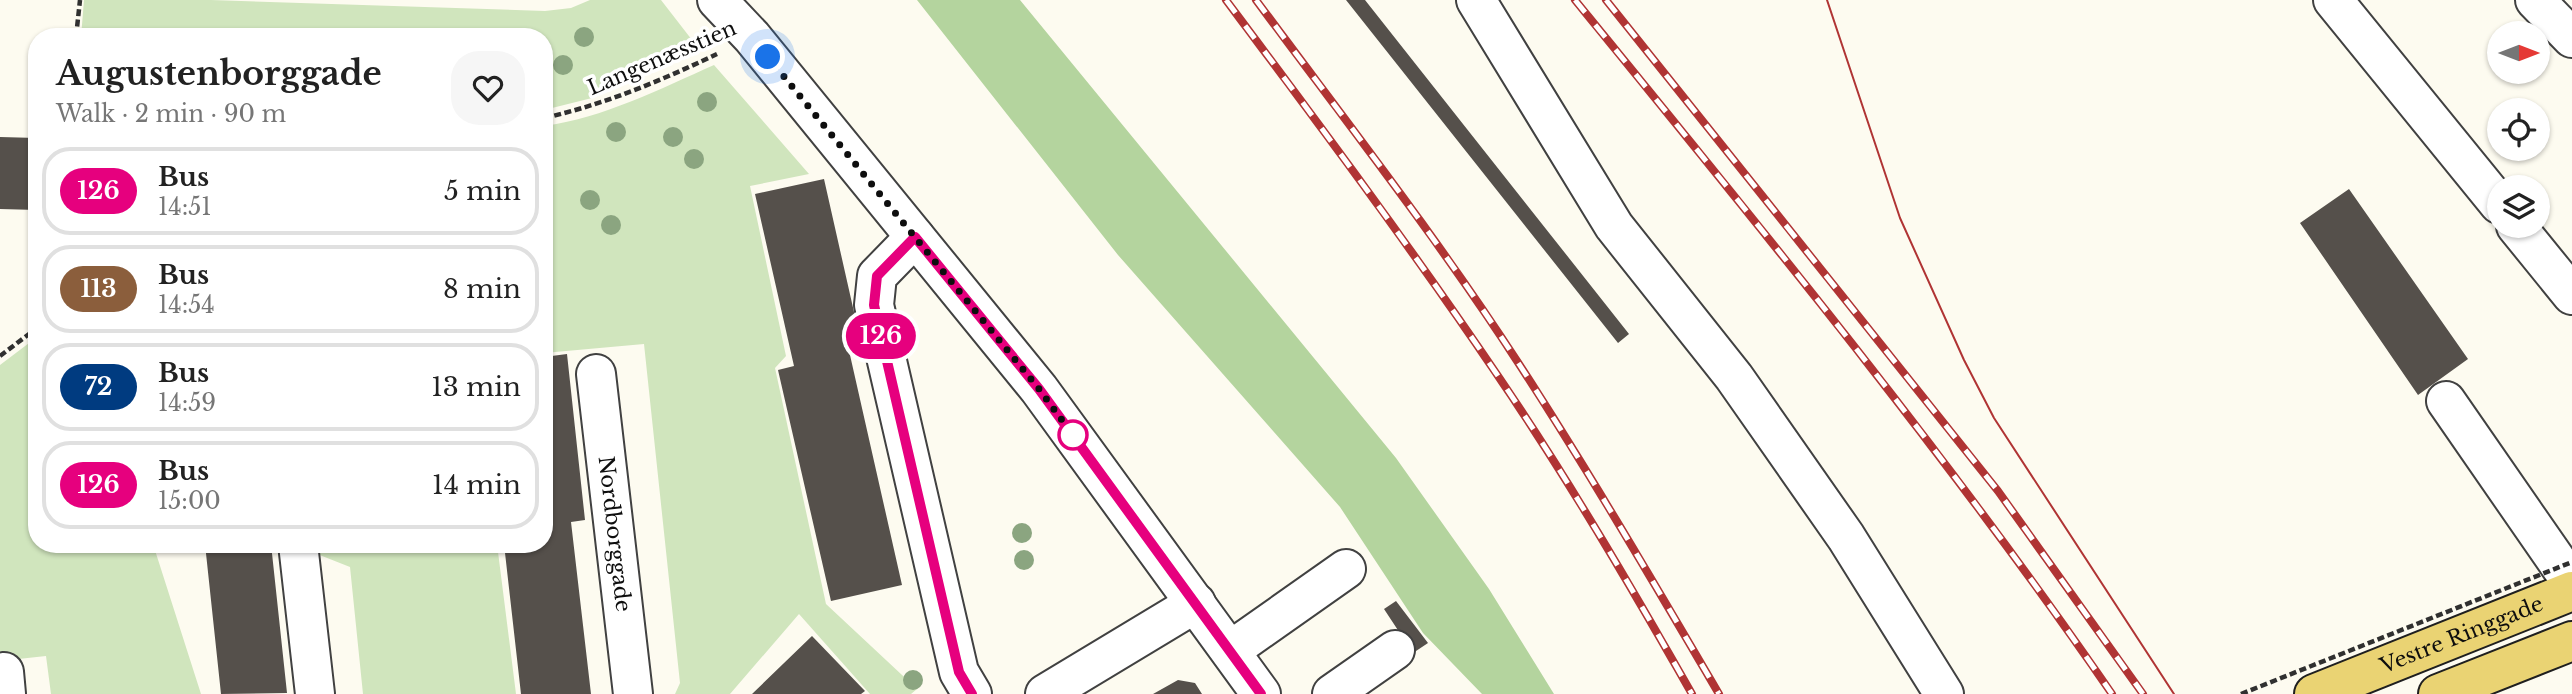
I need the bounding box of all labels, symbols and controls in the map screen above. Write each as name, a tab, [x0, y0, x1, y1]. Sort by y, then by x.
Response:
street label: Langenæsstien	[584, 15, 740, 101]
north arrow	[2487, 21, 2550, 84]
map controls	[2487, 21, 2550, 238]
your location	[750, 39, 785, 74]
button: heart	[451, 51, 525, 125]
text: Augustenborggade	[56, 53, 382, 94]
button: locate	[2487, 98, 2550, 161]
text: Walk · 2 min · 90 m	[56, 100, 286, 128]
text: Bus	[158, 161, 209, 193]
text: 5 min	[444, 175, 521, 207]
button: layers	[2487, 175, 2550, 238]
text: 126	[77, 176, 120, 205]
text: 14:51	[158, 193, 212, 221]
text: Bus	[158, 259, 209, 291]
text: 8 min	[443, 273, 521, 305]
text: 113	[80, 274, 117, 303]
text: 14:54	[158, 291, 215, 319]
line badge: 126	[841, 313, 921, 359]
text: 126	[860, 321, 902, 350]
text: Bus	[158, 357, 209, 389]
text: 13 min	[431, 371, 521, 403]
text: 72	[84, 372, 113, 401]
text: 14:59	[158, 389, 216, 417]
unlabelled marker	[1058, 420, 1088, 450]
text: Bus	[158, 455, 209, 487]
street label: Nordborggade	[593, 455, 636, 613]
text: 14 min	[432, 469, 521, 501]
text: 126	[77, 470, 120, 499]
text: 15:00	[158, 487, 221, 515]
street label: Vestre Ringgade	[2375, 591, 2547, 680]

